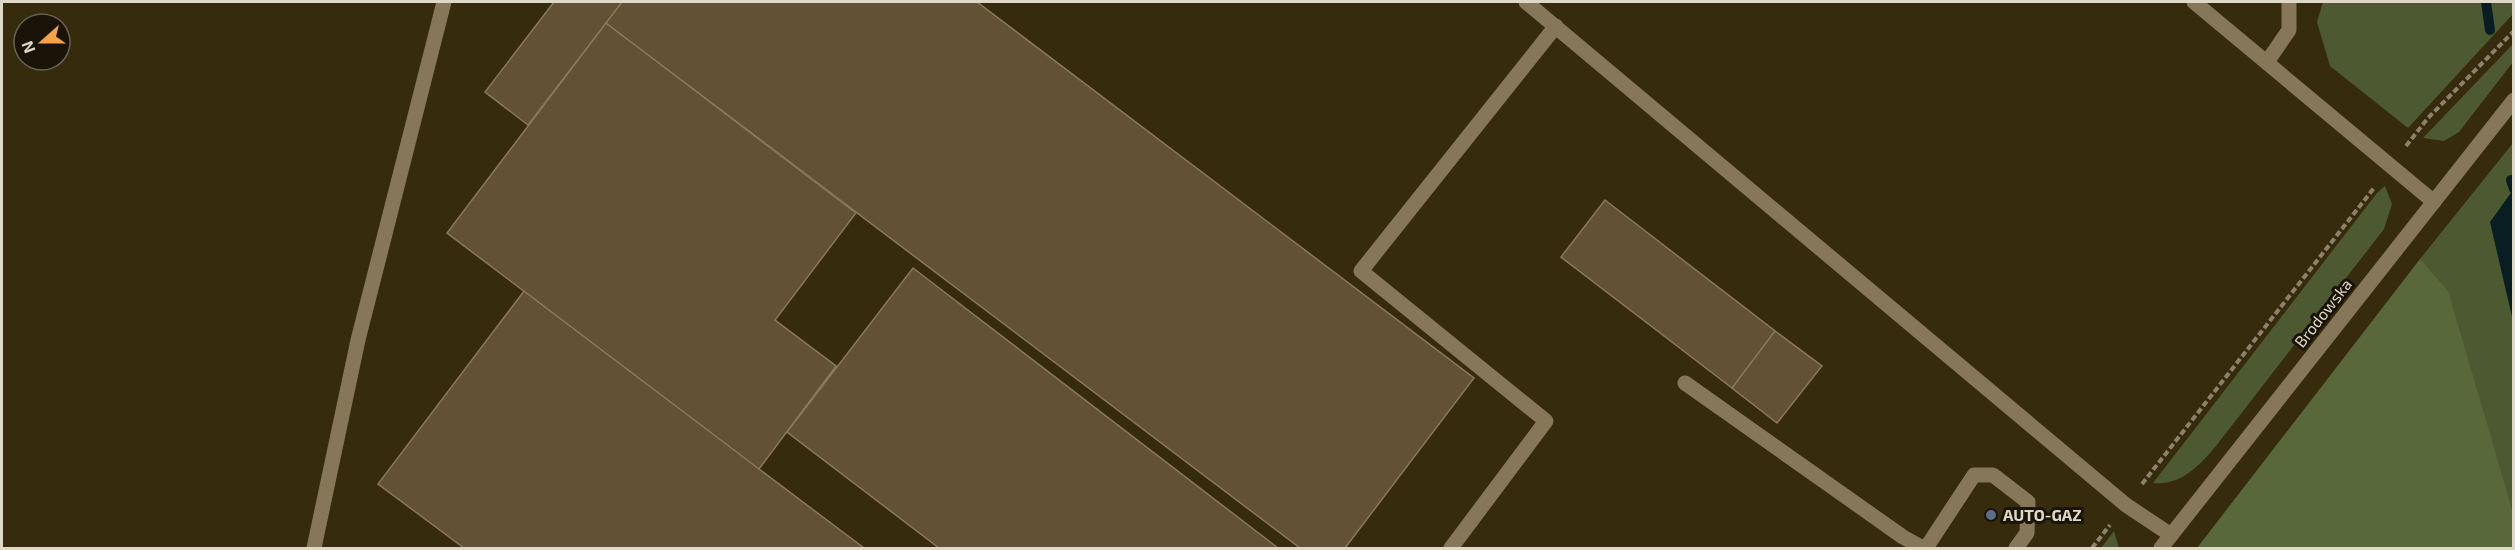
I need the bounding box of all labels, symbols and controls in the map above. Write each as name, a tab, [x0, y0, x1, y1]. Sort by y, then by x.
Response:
north arrow	[12, 12, 72, 72]
text: N	[17, 39, 38, 56]
street label: Brodowska	[2290, 275, 2355, 351]
place label: AUTO-GAZ	[2003, 505, 2082, 524]
marker: AUTO-GAZ	[1984, 508, 1998, 522]

